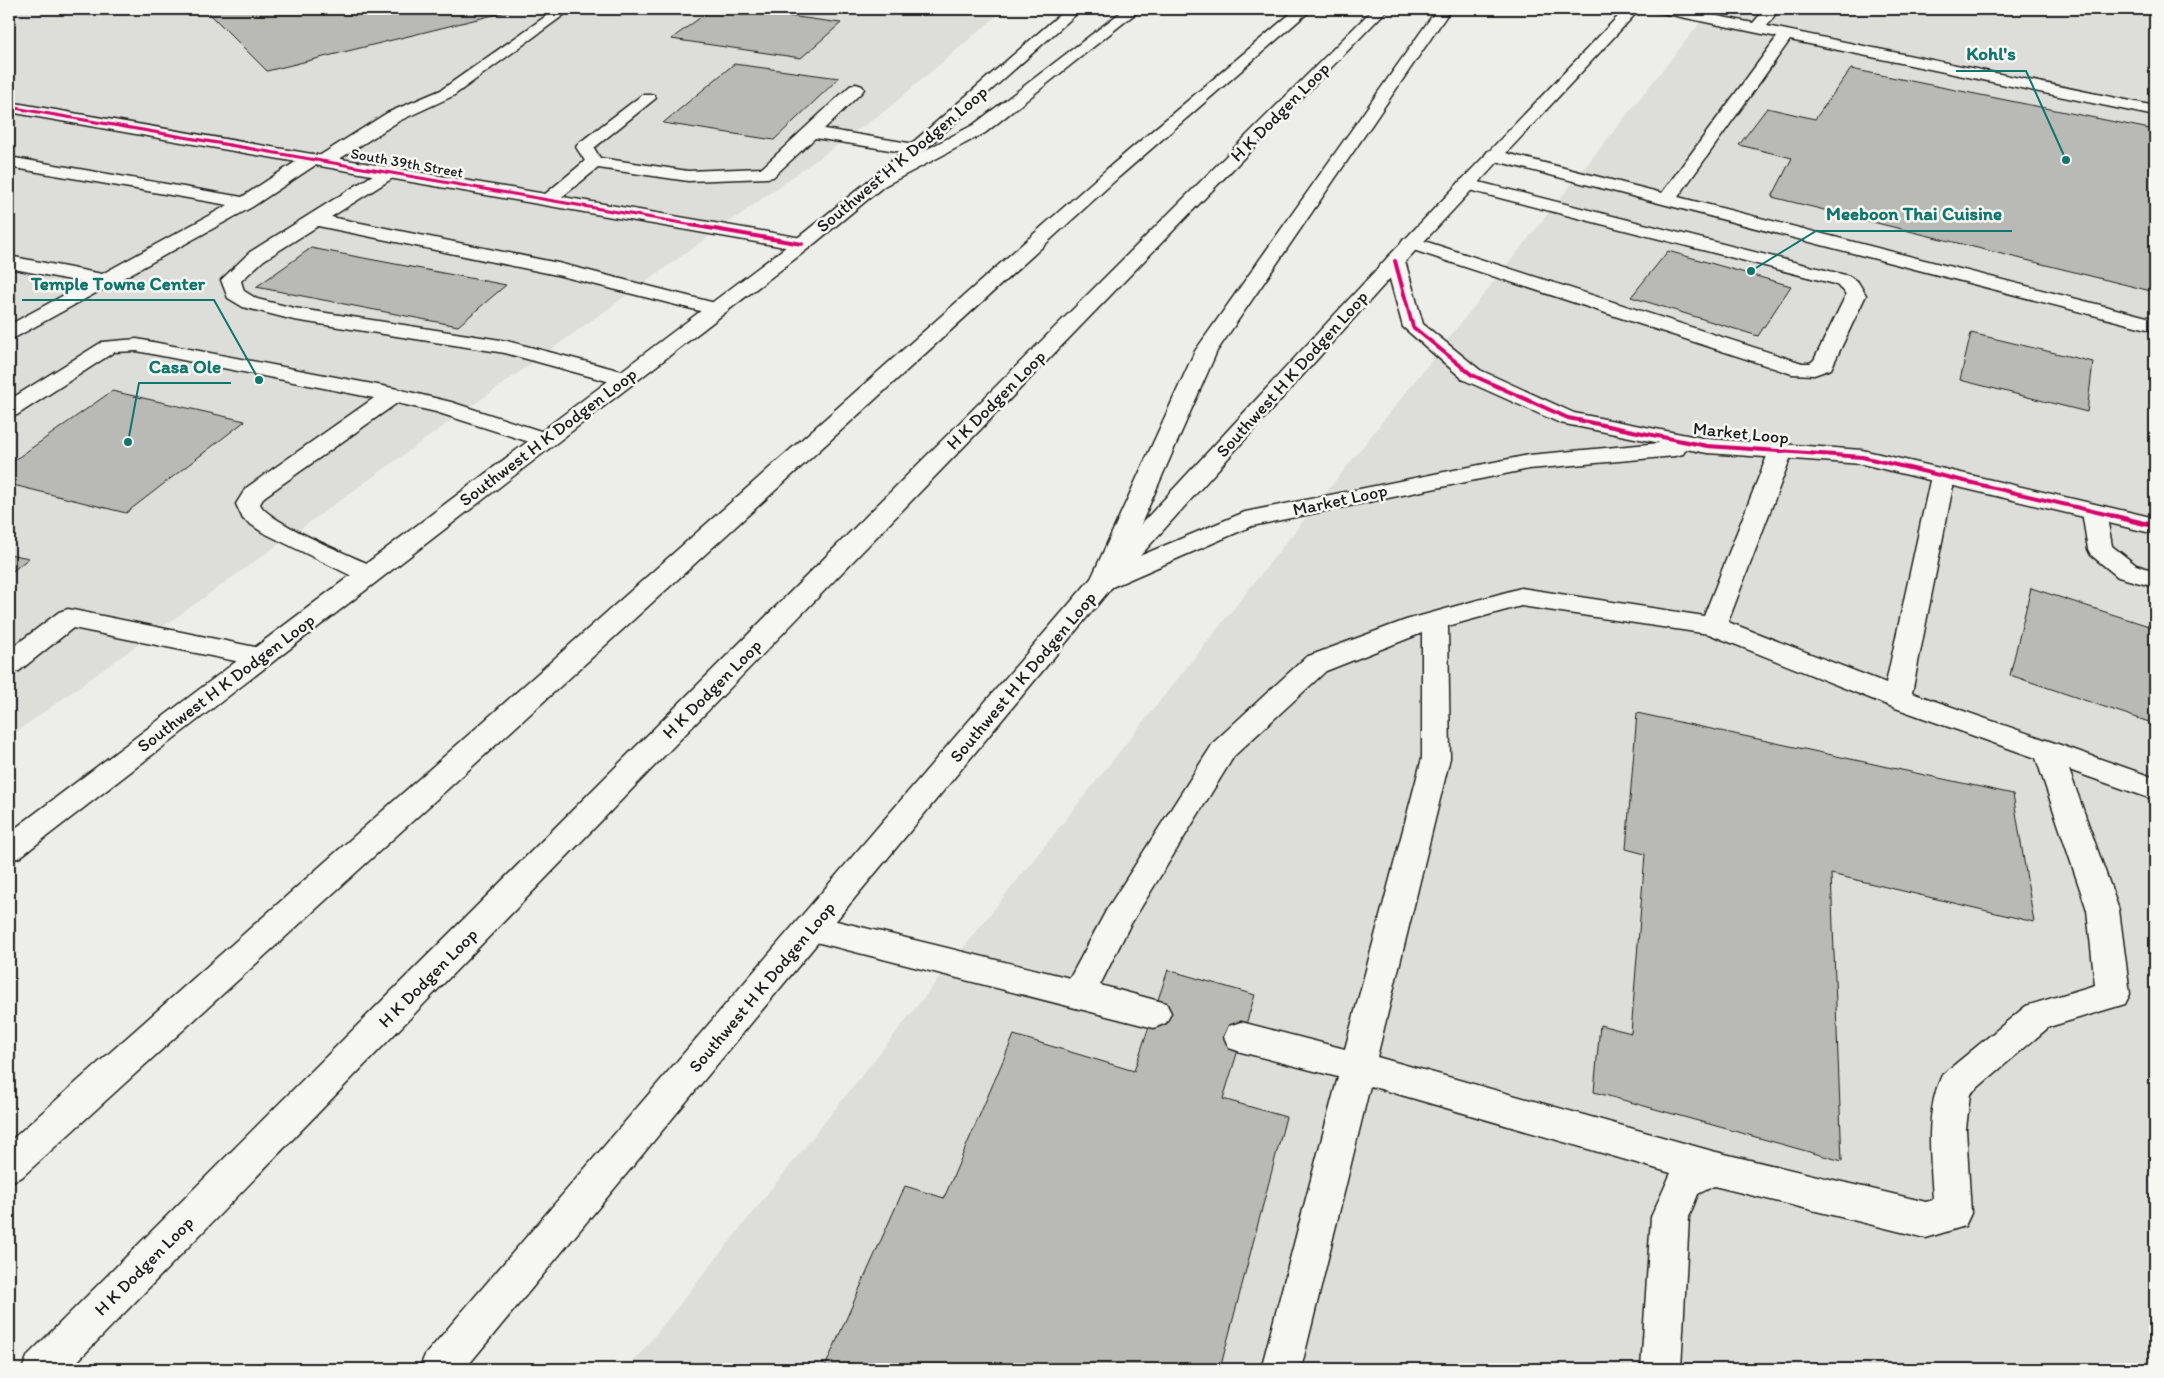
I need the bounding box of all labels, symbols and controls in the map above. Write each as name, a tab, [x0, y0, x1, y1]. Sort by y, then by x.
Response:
callout: Kohl's	[1956, 37, 2026, 71]
text: Kohl's	[1966, 42, 2016, 65]
street label: H K Dodgen Loop	[1226, 58, 1334, 166]
street label: Southwest H K Dodgen Loop	[812, 81, 992, 237]
street label: South 39th Street	[349, 144, 465, 182]
callout: Meeboon Thai Cuisine	[1816, 197, 2012, 231]
text: Meeboon Thai Cuisine	[1826, 202, 2002, 225]
callout: Temple Towne Center	[22, 266, 214, 300]
text: Temple Towne Center	[30, 272, 206, 295]
street label: Southwest H K Dodgen Loop	[1211, 286, 1373, 462]
street label: H K Dodgen Loop	[942, 346, 1050, 454]
callout: Casa Ole	[139, 349, 231, 383]
text: Casa Ole	[149, 355, 221, 378]
street label: Southwest H K Dodgen Loop	[455, 363, 641, 511]
street label: Market Loop	[1692, 417, 1790, 449]
street label: Market Loop	[1291, 479, 1389, 521]
street label: Southwest H K Dodgen Loop	[945, 587, 1101, 767]
street label: Southwest H K Dodgen Loop	[133, 609, 319, 757]
street label: H K Dodgen Loop	[658, 635, 766, 743]
street label: Southwest H K Dodgen Loop	[684, 897, 840, 1077]
street label: H K Dodgen Loop	[374, 924, 482, 1032]
street label: H K Dodgen Loop	[90, 1212, 198, 1320]

